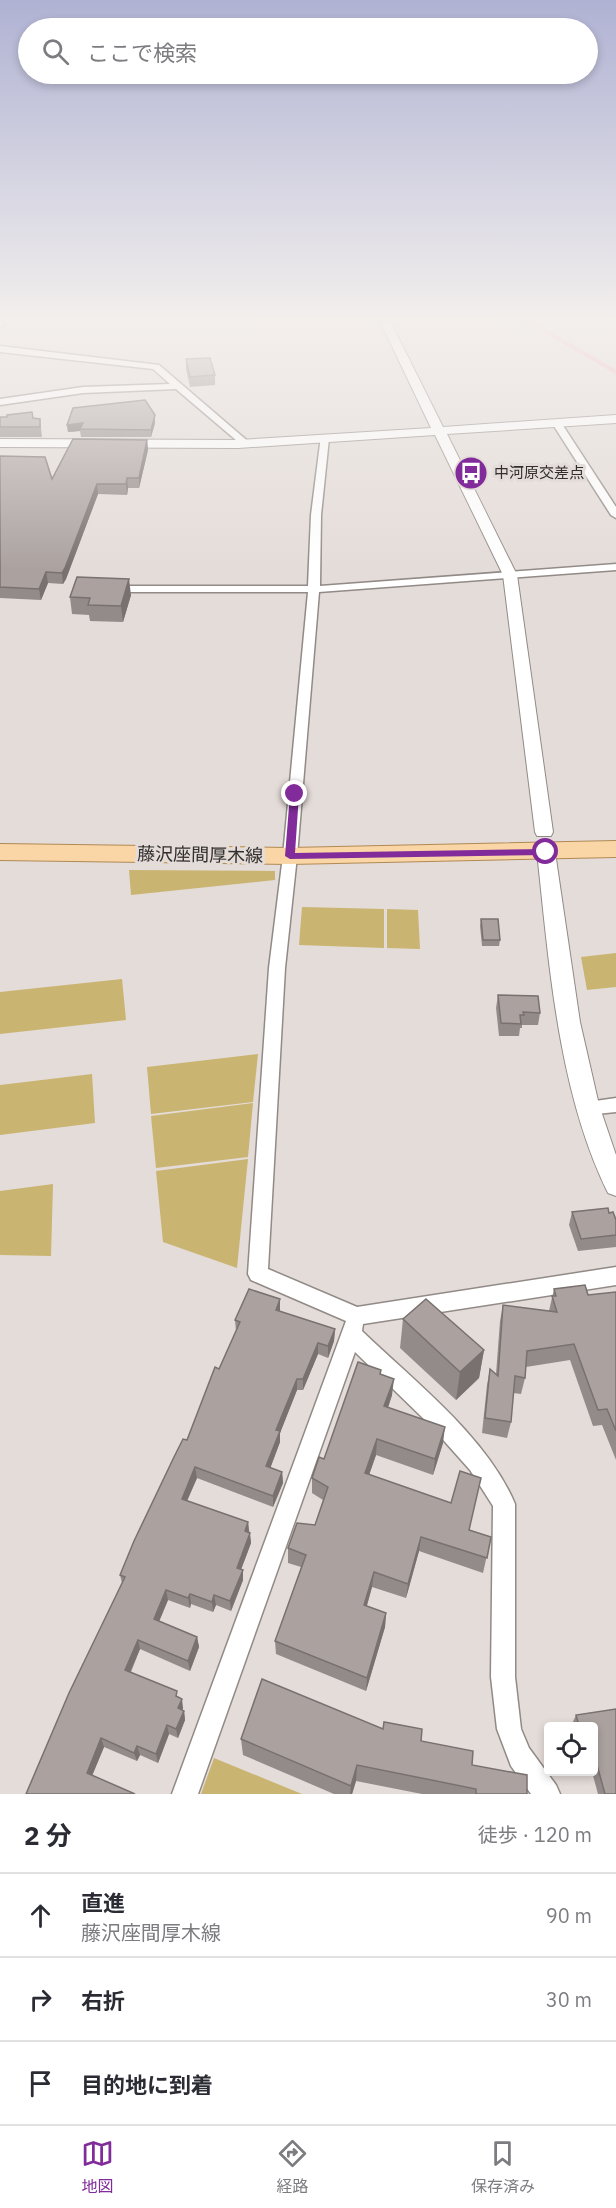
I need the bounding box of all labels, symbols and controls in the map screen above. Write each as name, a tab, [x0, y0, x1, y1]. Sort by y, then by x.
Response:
search box	[18, 18, 598, 84]
icon: search	[39, 35, 72, 68]
text: ここで検索	[87, 38, 197, 67]
bus stop icon: 中河原交差点	[453, 455, 489, 491]
place label: 中河原交差点	[494, 463, 584, 482]
route end	[281, 780, 307, 806]
route start	[532, 838, 558, 864]
street label: 藤沢座間厚木線	[137, 842, 263, 867]
map controls	[544, 1722, 598, 1776]
button: locate	[544, 1722, 598, 1776]
text: 2 分	[24, 1818, 72, 1852]
text: 徒歩 · 120 m	[478, 1821, 592, 1848]
text: 直進	[81, 1888, 125, 1917]
icon: ahead	[24, 1899, 57, 1932]
text: 90 m	[546, 1902, 592, 1929]
text: 藤沢座間厚木線	[81, 1919, 221, 1946]
icon: right	[24, 1983, 57, 2016]
text: 右折	[81, 1986, 125, 2015]
text: 30 m	[546, 1986, 592, 2013]
icon: arrive	[24, 2067, 57, 2100]
text: 目的地に到着	[81, 2070, 213, 2099]
tab: 地図	[81, 2137, 114, 2197]
tab: 経路	[276, 2137, 309, 2197]
tab: 保存済み	[471, 2137, 535, 2197]

